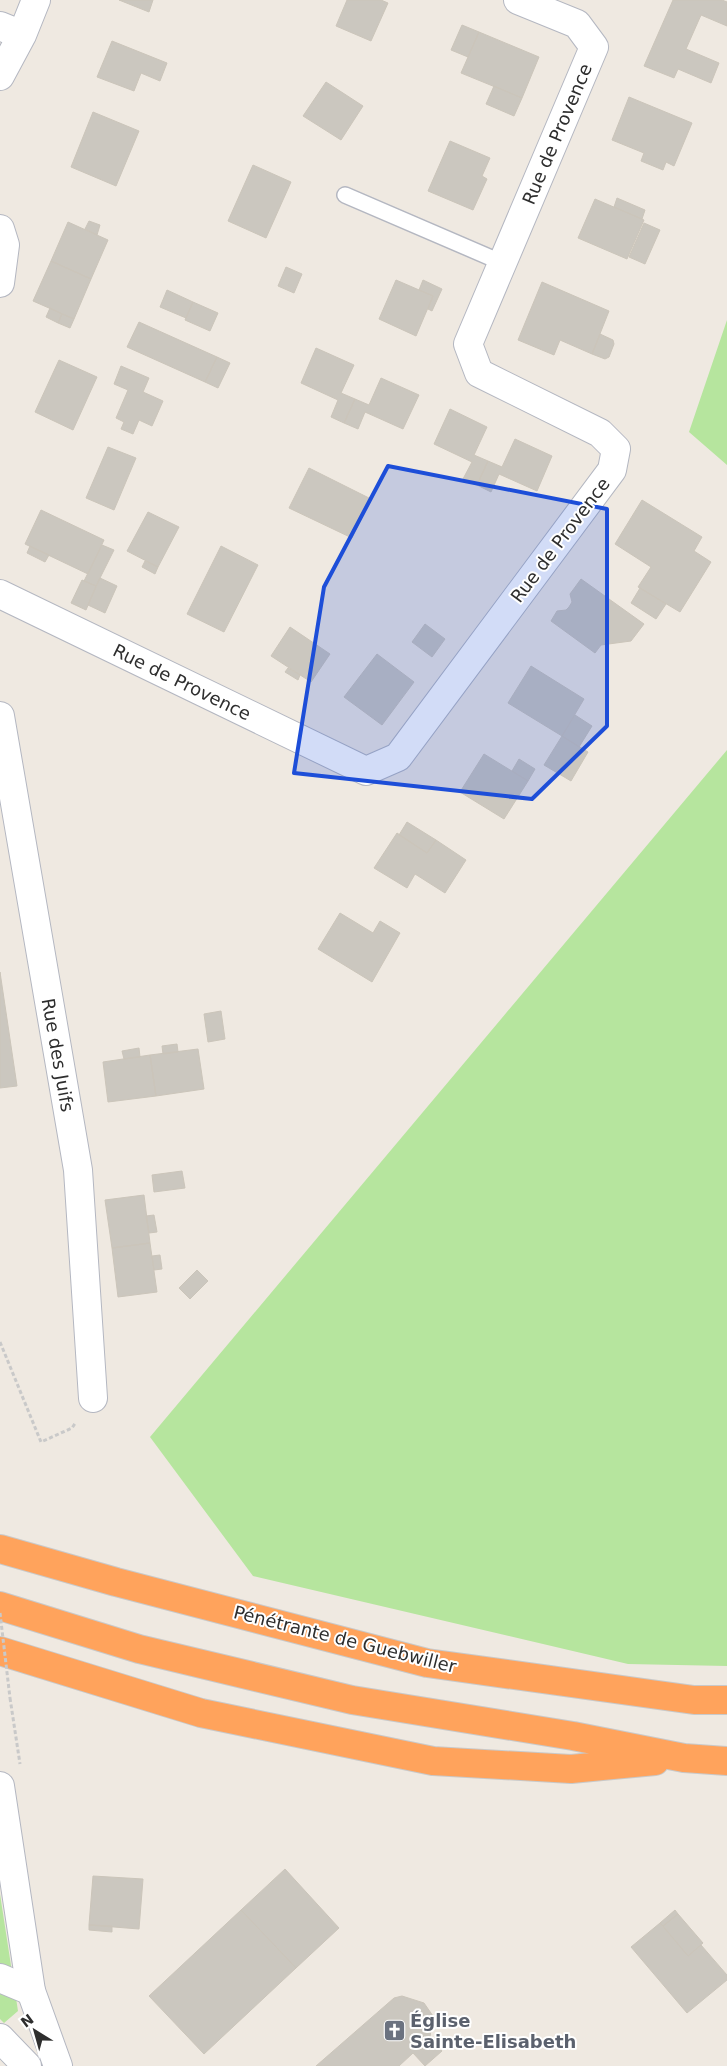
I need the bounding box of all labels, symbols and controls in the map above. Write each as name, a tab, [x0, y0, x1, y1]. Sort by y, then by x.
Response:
street label: Rue de Provence	[518, 60, 596, 208]
street label: Rue de Provence	[506, 473, 614, 607]
street label: Rue de Provence	[110, 640, 254, 724]
street label: Rue des Juifs	[38, 997, 78, 1113]
street label: Pénétrante de Guebwiller	[231, 1601, 459, 1677]
north arrow	[10, 2006, 60, 2056]
place label: Église Sainte-Elisabeth	[410, 2010, 576, 2052]
text: N	[18, 2011, 37, 2031]
church icon: Église Sainte-Elisabeth	[382, 2018, 406, 2042]

